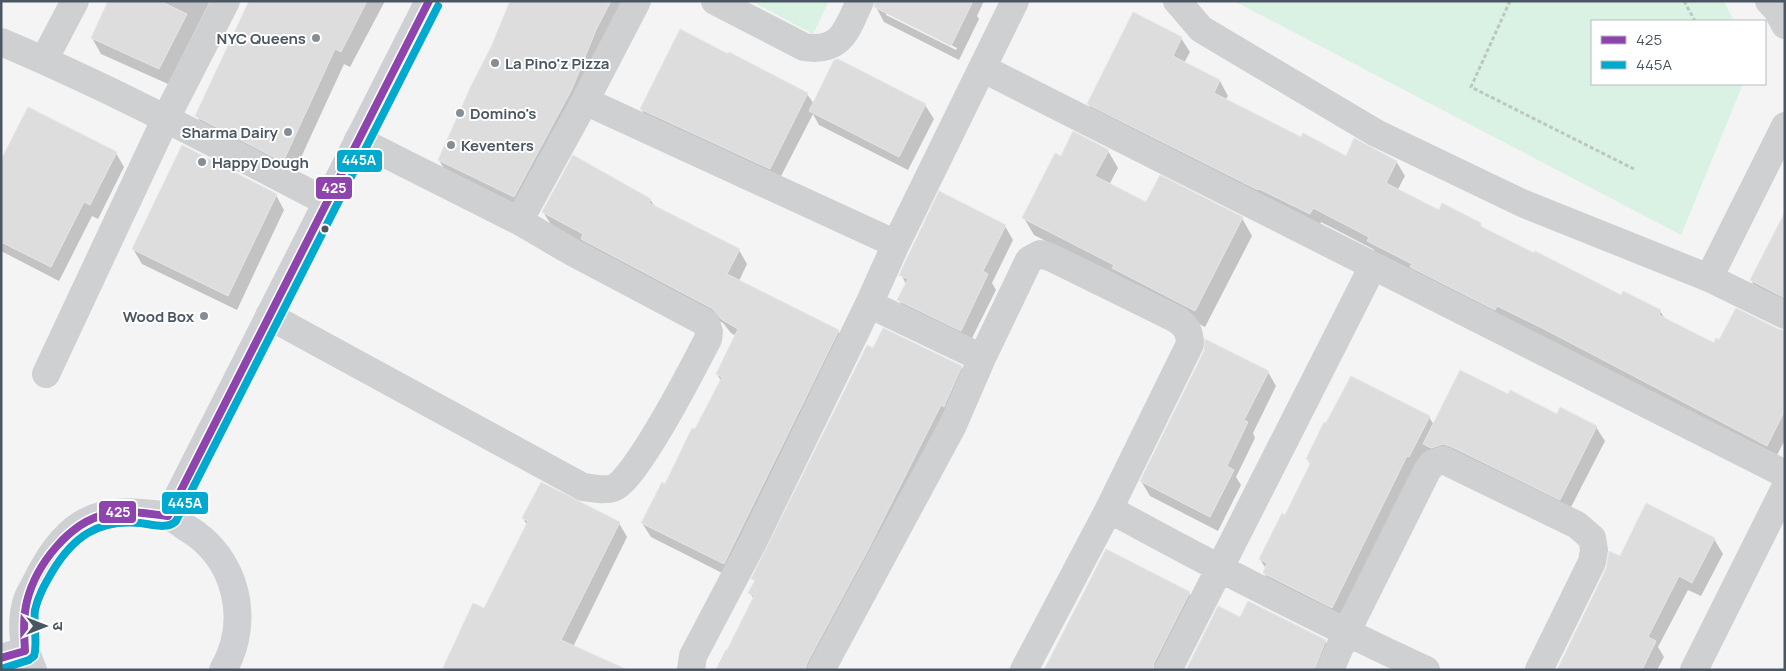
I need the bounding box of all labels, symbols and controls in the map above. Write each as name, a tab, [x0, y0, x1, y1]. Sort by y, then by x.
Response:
legend	[1591, 20, 1766, 85]
place label: NYC Queens	[217, 28, 306, 49]
text: 425	[1636, 29, 1662, 50]
marker: NYC Queens	[310, 32, 322, 44]
place label: La Pino'z Pizza	[505, 53, 609, 74]
text: 445A	[1636, 54, 1672, 75]
marker: La Pino'z Pizza	[489, 57, 501, 69]
place label: Domino's	[470, 103, 536, 124]
marker: Domino's	[454, 107, 466, 119]
place label: Sharma Dairy	[182, 122, 279, 143]
marker: Sharma Dairy	[282, 126, 294, 138]
place label: Keventers	[461, 135, 534, 156]
marker: Keventers	[445, 139, 457, 151]
line badge: 445A	[336, 149, 383, 173]
text: 445A	[342, 150, 377, 169]
place label: Happy Dough	[212, 152, 309, 173]
marker: Happy Dough	[196, 156, 208, 168]
line badge: 425	[315, 176, 353, 200]
text: 425	[321, 178, 347, 197]
unlabelled marker	[320, 224, 330, 234]
place label: Wood Box	[123, 306, 195, 327]
marker: Wood Box	[198, 310, 210, 322]
line badge: 445A	[161, 491, 209, 515]
text: 445A	[168, 493, 203, 512]
line badge: 425	[98, 500, 137, 524]
text: 425	[105, 502, 131, 521]
north arrow	[20, 601, 70, 651]
text: उ	[49, 622, 68, 631]

